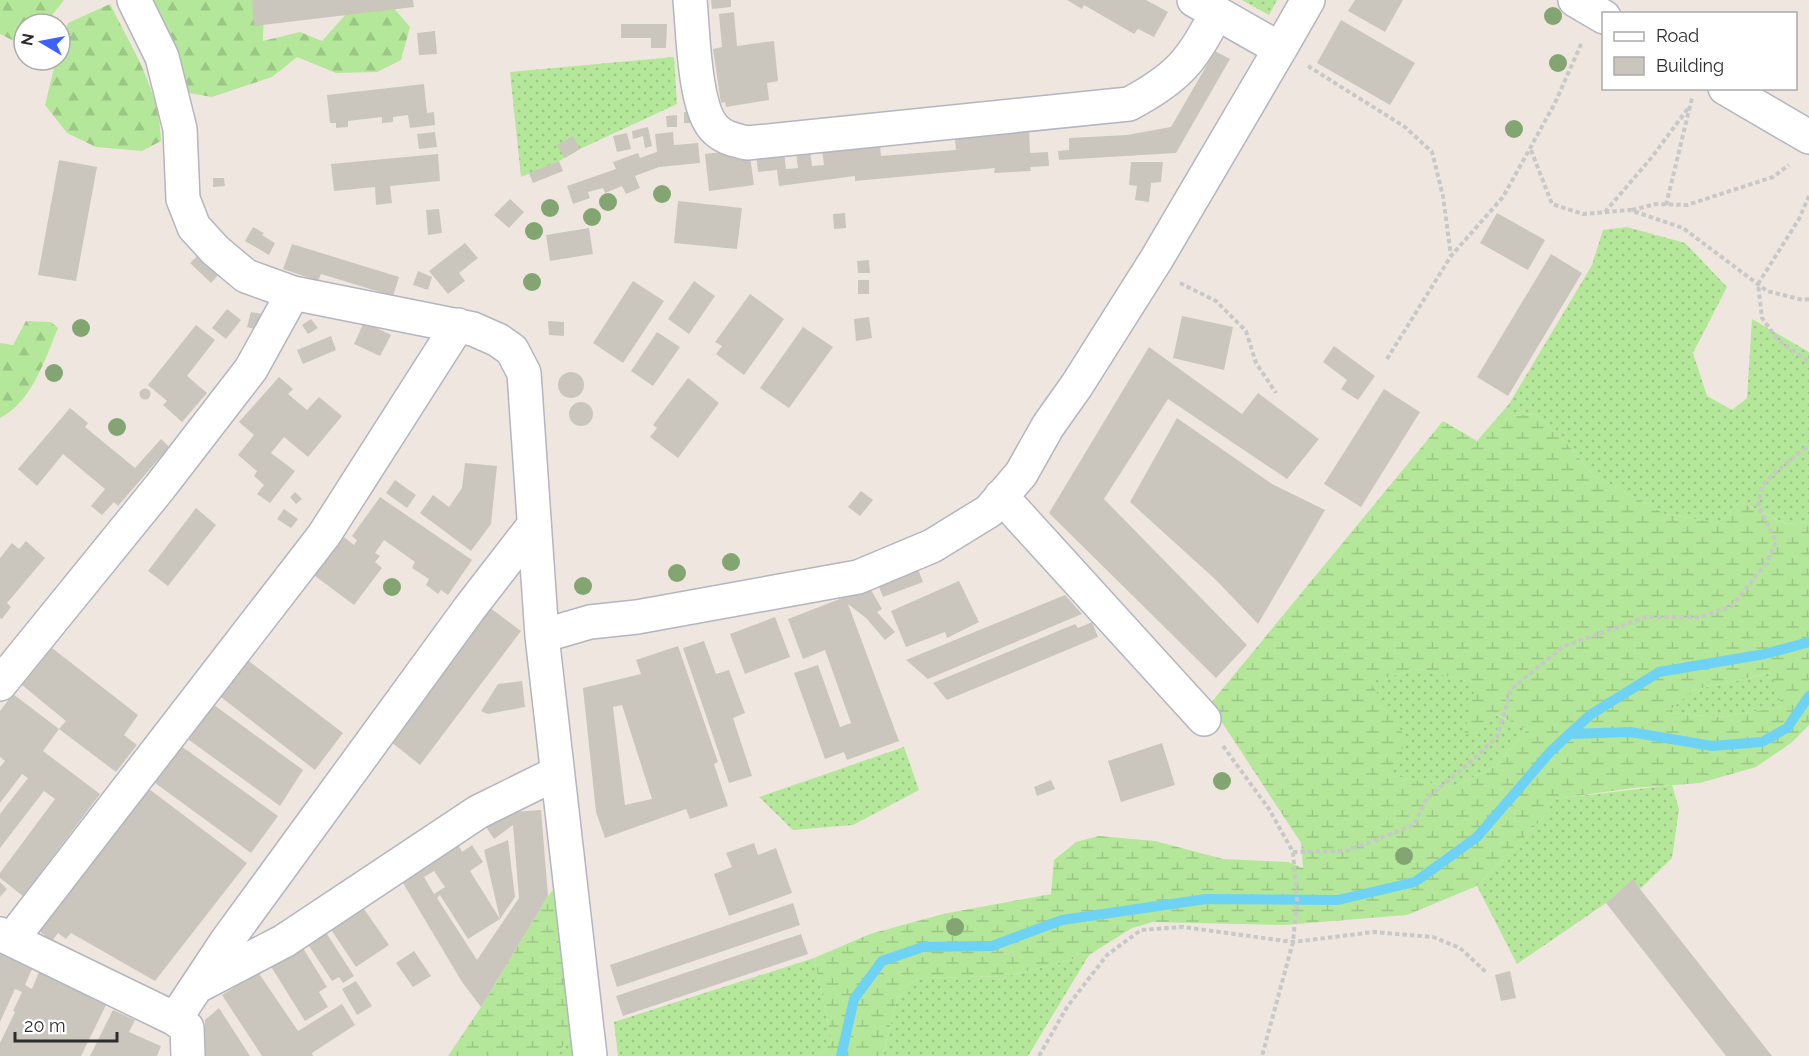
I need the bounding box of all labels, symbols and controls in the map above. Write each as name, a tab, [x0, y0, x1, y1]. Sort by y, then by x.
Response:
north arrow	[12, 12, 72, 72]
legend	[1602, 12, 1797, 90]
text: Road	[1656, 25, 1699, 46]
text: N	[17, 32, 38, 47]
text: Building	[1656, 55, 1724, 76]
scale bar	[15, 1005, 117, 1043]
text: 20 m	[24, 1015, 66, 1036]

